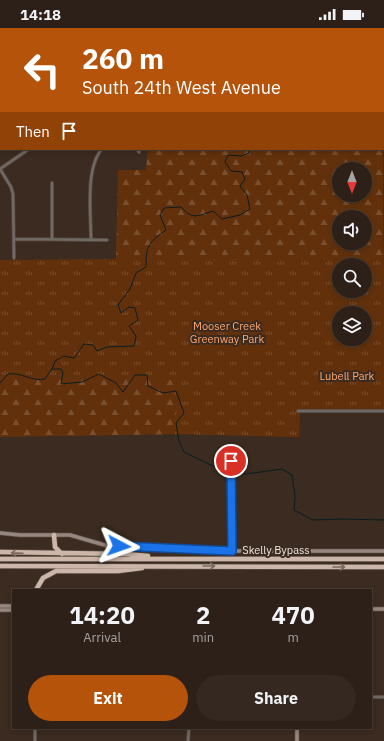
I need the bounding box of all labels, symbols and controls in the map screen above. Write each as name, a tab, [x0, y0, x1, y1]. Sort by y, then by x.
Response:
text: 14:18	[20, 5, 61, 24]
text: 260 m	[82, 40, 164, 77]
icon: left	[16, 44, 68, 96]
text: South 24th West Avenue	[82, 76, 281, 99]
icon: arrive	[58, 120, 80, 142]
text: Then	[16, 122, 50, 141]
north arrow	[332, 162, 372, 202]
map controls	[332, 162, 372, 346]
button: sound	[332, 210, 372, 250]
button: search	[332, 258, 372, 298]
button: layers	[332, 306, 372, 346]
park label: Mooser Creek Greenway Park	[190, 319, 264, 346]
park label: Lubell Park	[320, 369, 375, 383]
pin	[214, 444, 248, 478]
icon: arrive	[220, 450, 242, 472]
position arrow	[98, 525, 140, 567]
street label: Skelly Bypass	[242, 543, 310, 557]
one-way arrow	[11, 549, 24, 557]
one-way arrow	[202, 562, 215, 570]
one-way arrow	[332, 563, 345, 570]
text: 14:20	[69, 599, 135, 631]
text: 2	[196, 599, 210, 631]
text: 470	[271, 599, 315, 631]
text: Arrival	[83, 629, 121, 646]
text: min	[192, 629, 214, 646]
text: m	[287, 629, 299, 646]
button: Exit	[28, 675, 188, 721]
button: Share	[196, 675, 356, 721]

